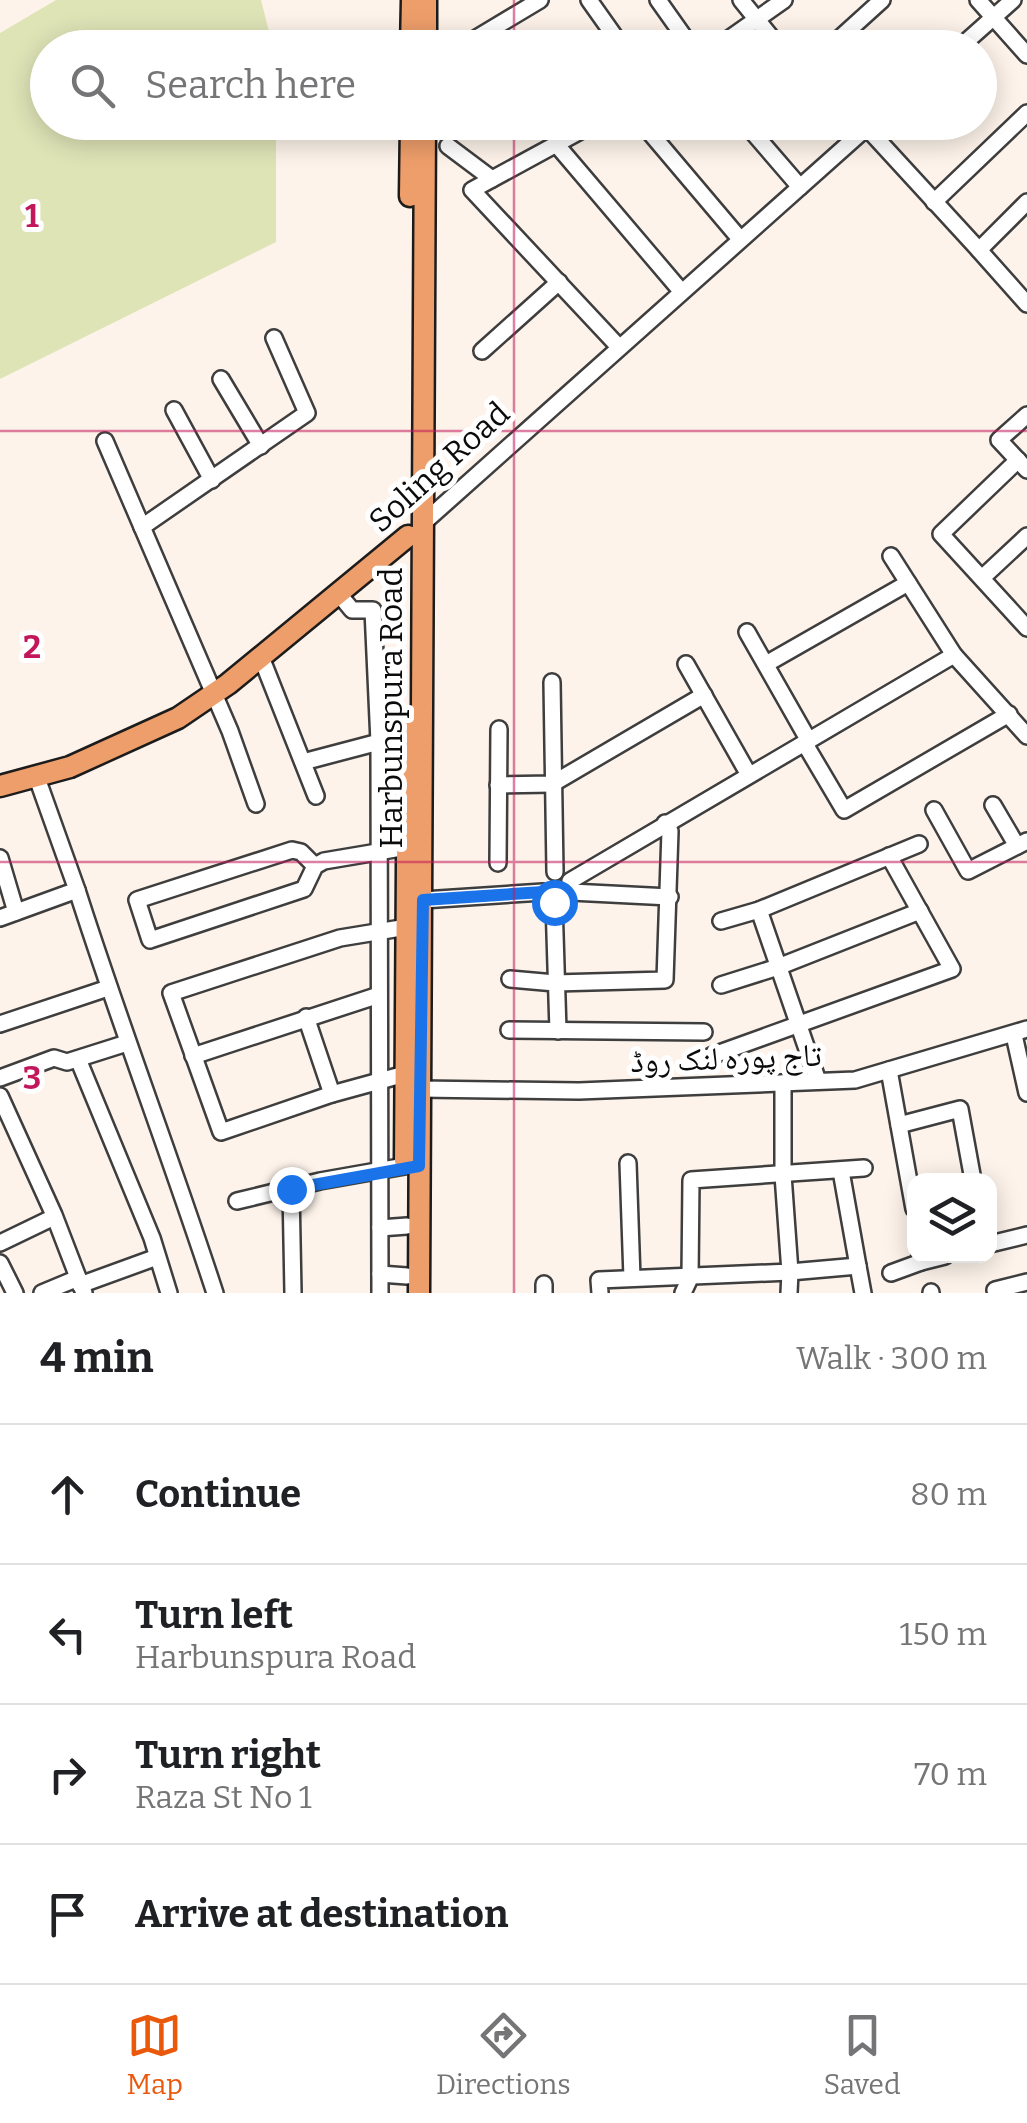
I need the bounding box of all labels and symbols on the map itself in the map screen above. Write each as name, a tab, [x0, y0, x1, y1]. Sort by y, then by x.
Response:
text: 1	[25, 197, 39, 235]
street label: Soling Road	[361, 394, 517, 540]
street label: Harbunspura Road	[372, 567, 410, 849]
text: 2	[23, 628, 41, 666]
route start	[532, 880, 578, 926]
street label: تاج پورہ لنک روڈ	[630, 1036, 822, 1081]
text: 3	[23, 1059, 41, 1097]
route end	[269, 1167, 315, 1213]

